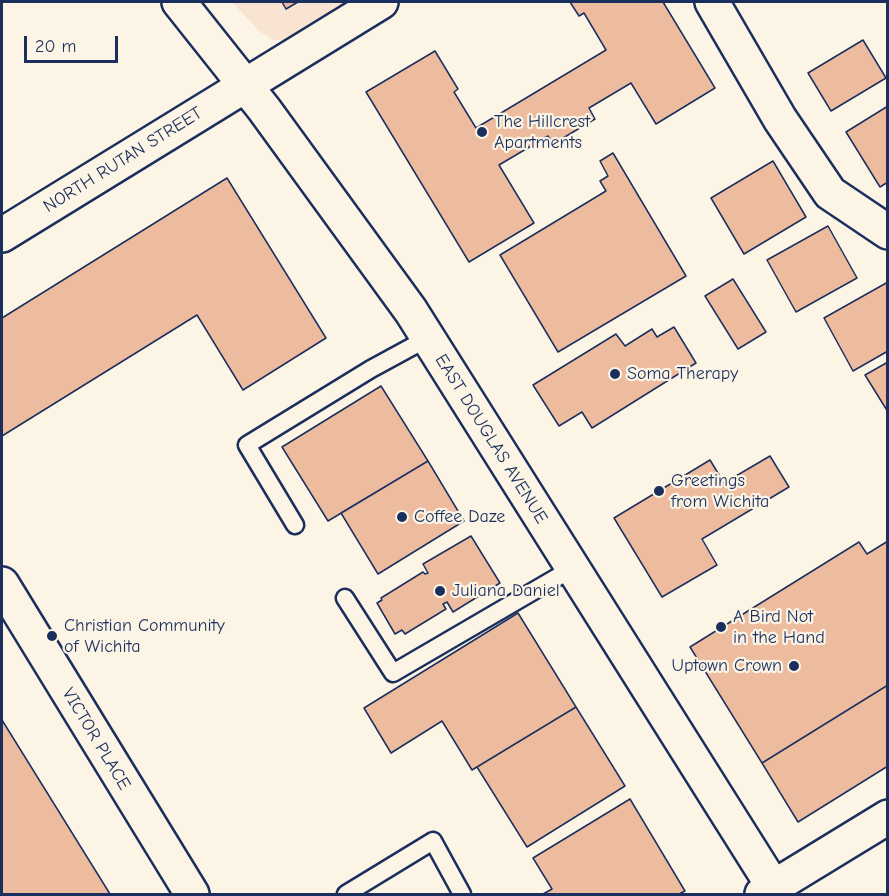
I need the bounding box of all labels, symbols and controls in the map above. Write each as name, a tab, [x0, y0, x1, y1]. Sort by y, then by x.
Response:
scale bar	[27, 24, 122, 62]
text: 20 m	[35, 36, 76, 57]
street label: NORTH RUTAN STREET	[40, 102, 206, 218]
place label: The Hillcrest Apartments	[494, 111, 590, 154]
marker: The Hillcrest Apartments	[475, 125, 489, 139]
street label: EAST DOUGLAS AVENUE	[430, 350, 552, 528]
place label: Soma Therapy	[627, 363, 738, 385]
marker: Soma Therapy	[608, 367, 622, 381]
place label: Greetings from Wichita	[671, 470, 769, 512]
marker: Greetings from Wichita	[652, 484, 666, 498]
place label: Coffee Daze	[414, 506, 505, 528]
marker: Coffee Daze	[395, 510, 409, 524]
place label: Juliana Daniel	[452, 580, 560, 602]
marker: Juliana Daniel	[433, 584, 447, 598]
place label: A Bird Not in the Hand	[733, 606, 825, 648]
place label: Christian Community of Wichita	[64, 615, 225, 658]
marker: A Bird Not in the Hand	[714, 620, 728, 634]
marker: Christian Community of Wichita	[45, 629, 59, 643]
place label: Uptown Crown	[671, 655, 782, 677]
marker: Uptown Crown	[787, 659, 801, 673]
street label: VICTOR PLACE	[57, 684, 135, 794]

